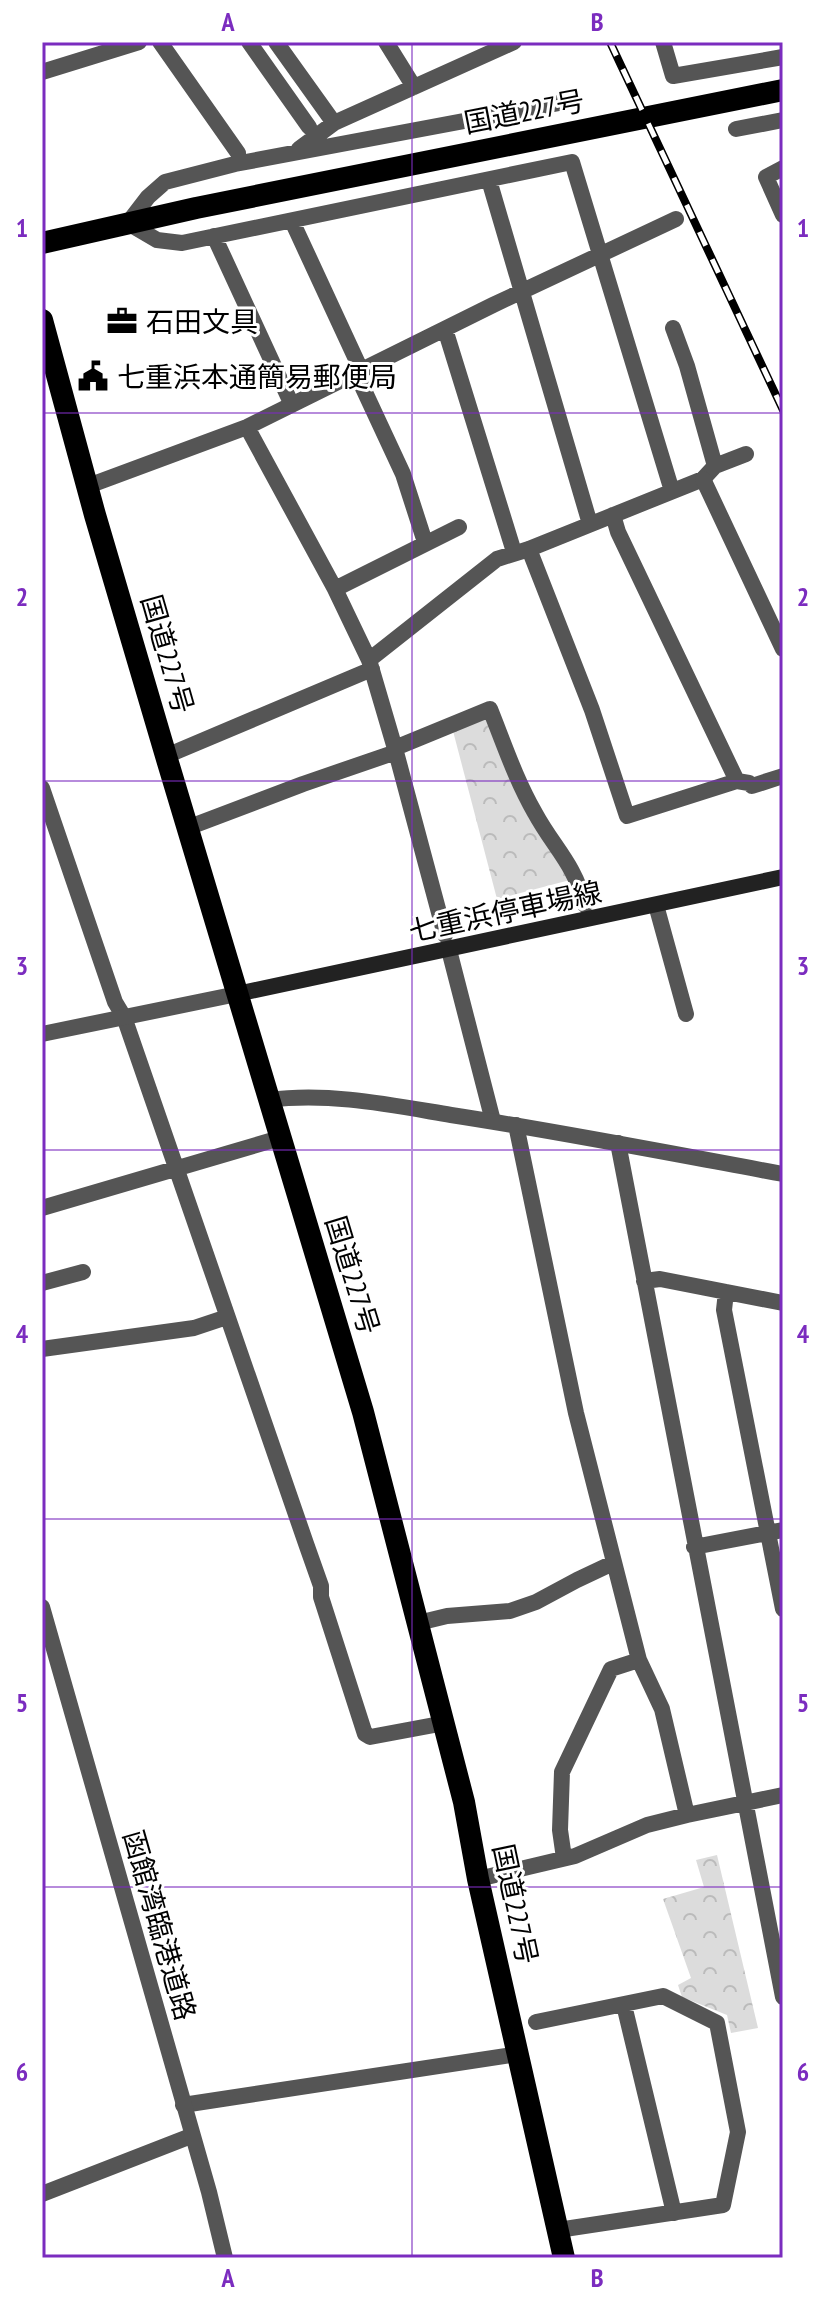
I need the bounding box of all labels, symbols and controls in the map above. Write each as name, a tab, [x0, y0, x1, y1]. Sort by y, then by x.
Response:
text: A	[220, 5, 235, 38]
text: B	[591, 5, 604, 38]
street label: 国道227号	[461, 81, 587, 141]
text: 1	[16, 211, 28, 244]
text: 1	[797, 211, 809, 244]
place label: 石田文具	[146, 303, 258, 340]
office icon: 石田文具	[105, 304, 139, 338]
place label: 七重浜本通簡易郵便局	[117, 358, 397, 395]
public building icon: 七重浜本通簡易郵便局	[76, 359, 110, 393]
text: 2	[16, 580, 28, 613]
text: 2	[797, 580, 809, 613]
street label: 国道227号	[133, 590, 203, 718]
street label: 七重浜停車場線	[405, 873, 605, 949]
text: 3	[16, 949, 28, 982]
text: 3	[797, 949, 809, 982]
street label: 国道227号	[318, 1211, 388, 1339]
text: 4	[16, 1317, 29, 1350]
text: 4	[797, 1317, 810, 1350]
text: 5	[16, 1686, 28, 1719]
text: 5	[797, 1686, 809, 1719]
street label: 函館湾臨港道路	[115, 1826, 205, 2024]
street label: 国道227号	[485, 1841, 547, 1967]
text: 6	[16, 2055, 28, 2088]
text: 6	[797, 2055, 809, 2088]
text: A	[220, 2261, 235, 2294]
text: B	[591, 2261, 604, 2294]

